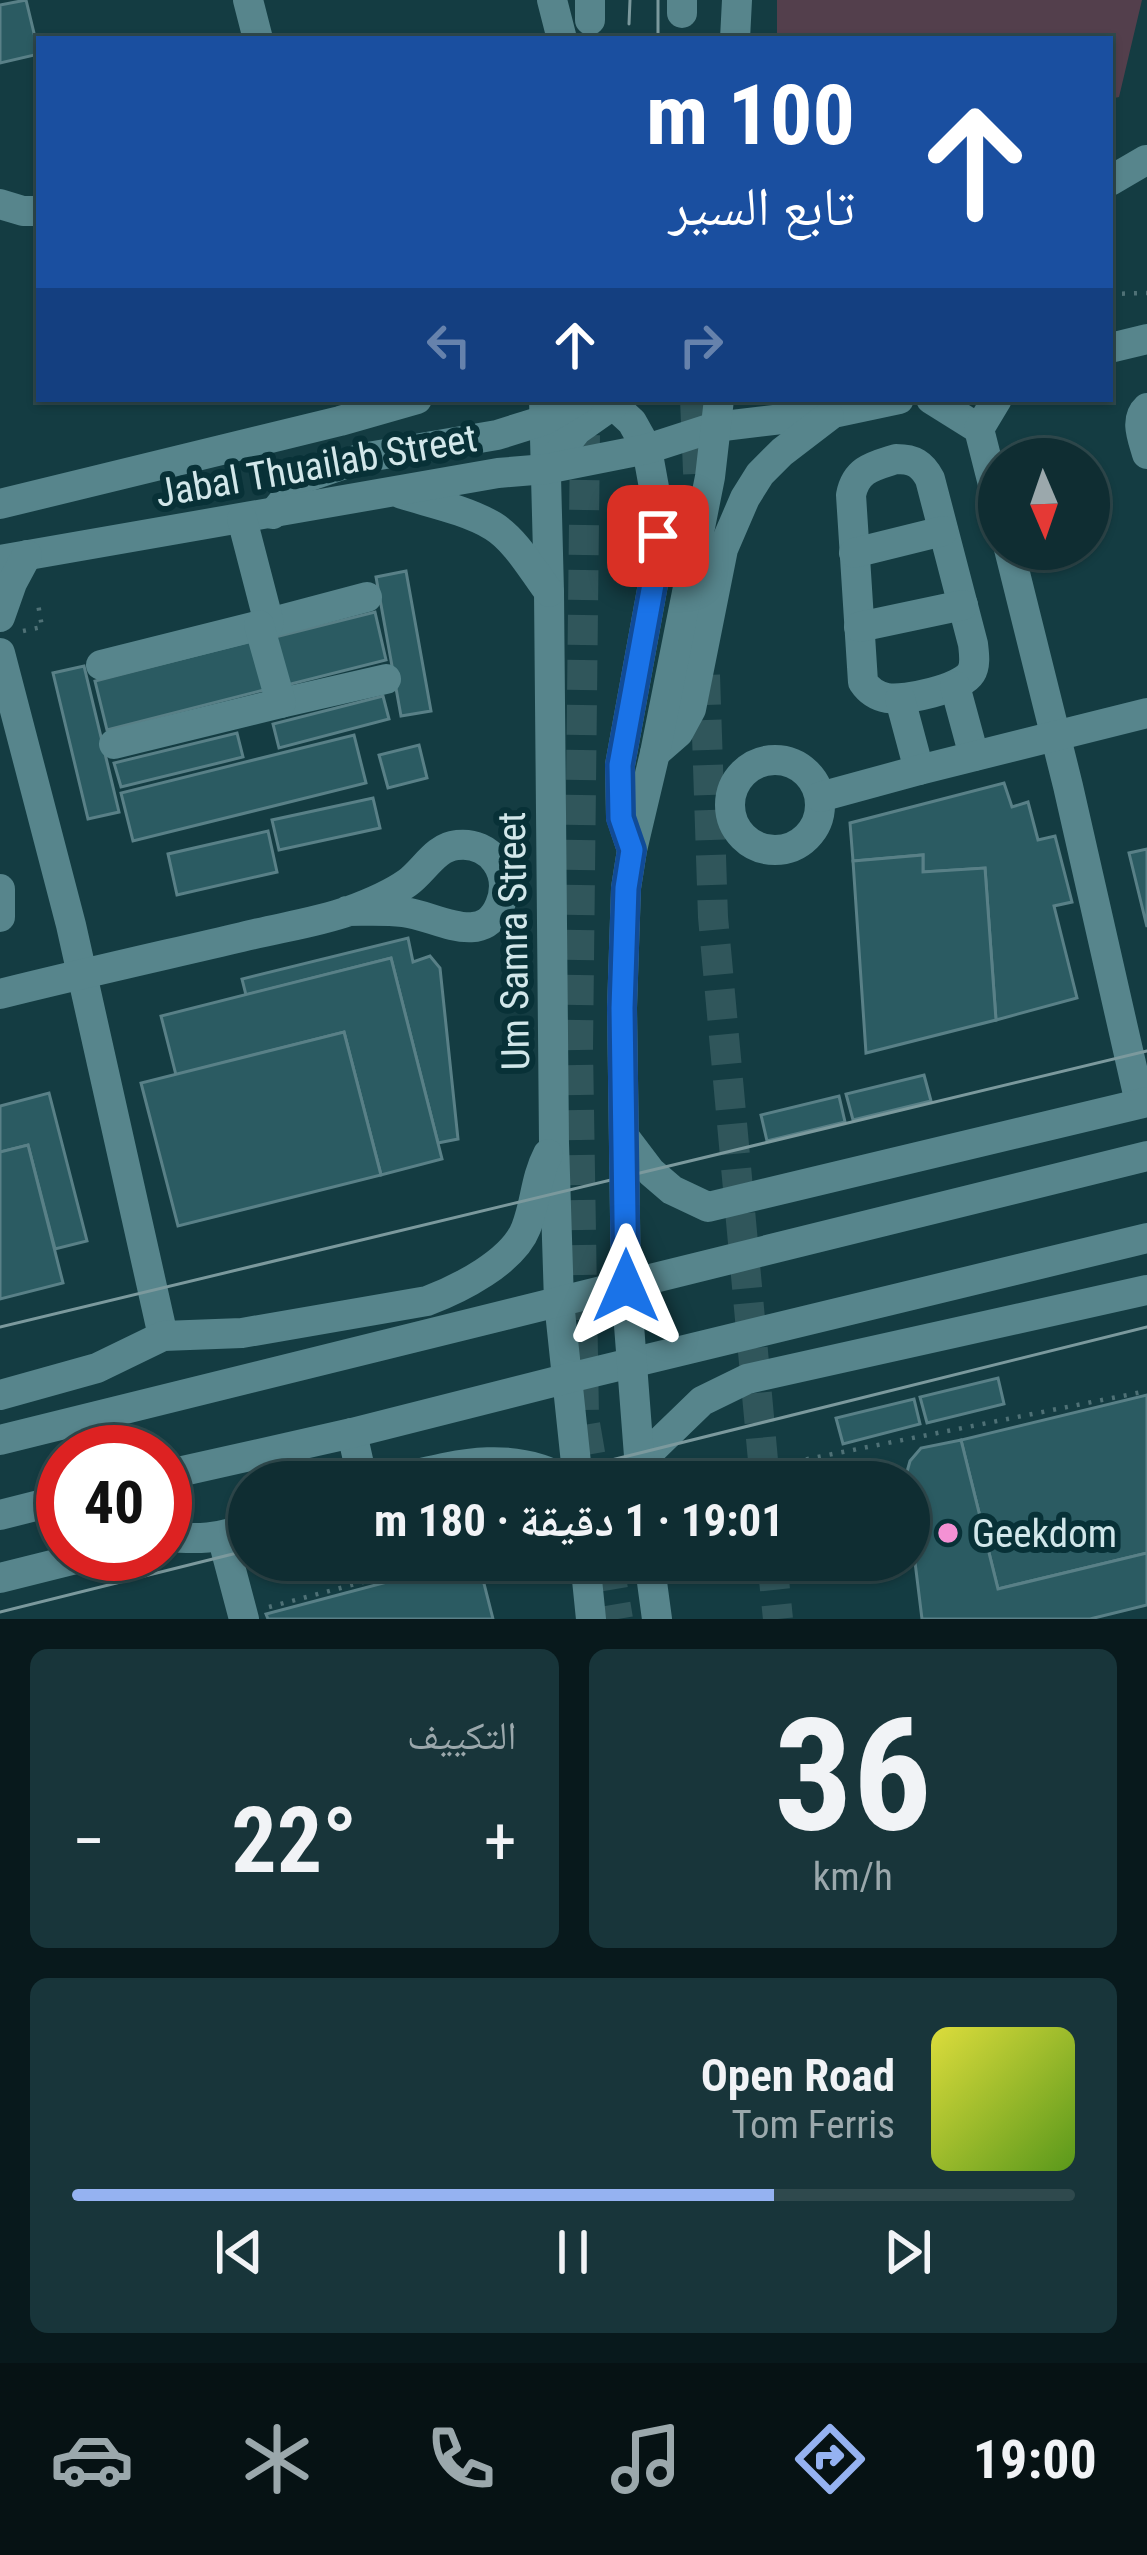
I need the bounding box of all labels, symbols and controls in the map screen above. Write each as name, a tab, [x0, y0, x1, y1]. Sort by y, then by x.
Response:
text: 100 m	[646, 66, 855, 165]
icon: ahead	[897, 84, 1053, 240]
text: تابع السير	[668, 175, 855, 238]
icon: left	[416, 312, 482, 378]
icon: ahead	[542, 312, 608, 378]
icon: right	[668, 312, 734, 378]
street label: Jabal Thuailab Street	[152, 415, 480, 517]
north arrow	[978, 438, 1110, 570]
map controls	[978, 438, 1110, 570]
pin	[607, 485, 709, 587]
icon: arrive	[625, 503, 691, 569]
street label: Um Samra Street	[489, 811, 539, 1071]
position arrow	[563, 1223, 689, 1349]
speed limit sign: 40	[36, 1425, 192, 1581]
text: 19:01 · 1 دقيقة · 180 m	[374, 1494, 784, 1547]
place label: Geekdom	[972, 1511, 1117, 1557]
marker: Geekdom	[935, 1520, 961, 1546]
text: 36	[774, 1684, 932, 1867]
text: التكييف	[407, 1713, 517, 1759]
text: 22°	[231, 1789, 357, 1894]
text: −	[72, 1803, 105, 1880]
text: +	[484, 1803, 516, 1880]
text: km/h	[813, 1854, 893, 1900]
text: Open Road	[701, 2049, 895, 2102]
text: Tom Ferris	[732, 2102, 895, 2148]
icon: previous	[206, 2219, 272, 2285]
icon: pause	[540, 2219, 606, 2285]
icon: next	[875, 2219, 941, 2285]
icon: car	[50, 2417, 134, 2501]
icon: climate	[235, 2417, 319, 2501]
icon: phone	[419, 2417, 503, 2501]
icon: music	[604, 2417, 688, 2501]
icon: directions	[788, 2417, 872, 2501]
text: 19:00	[973, 2428, 1097, 2491]

